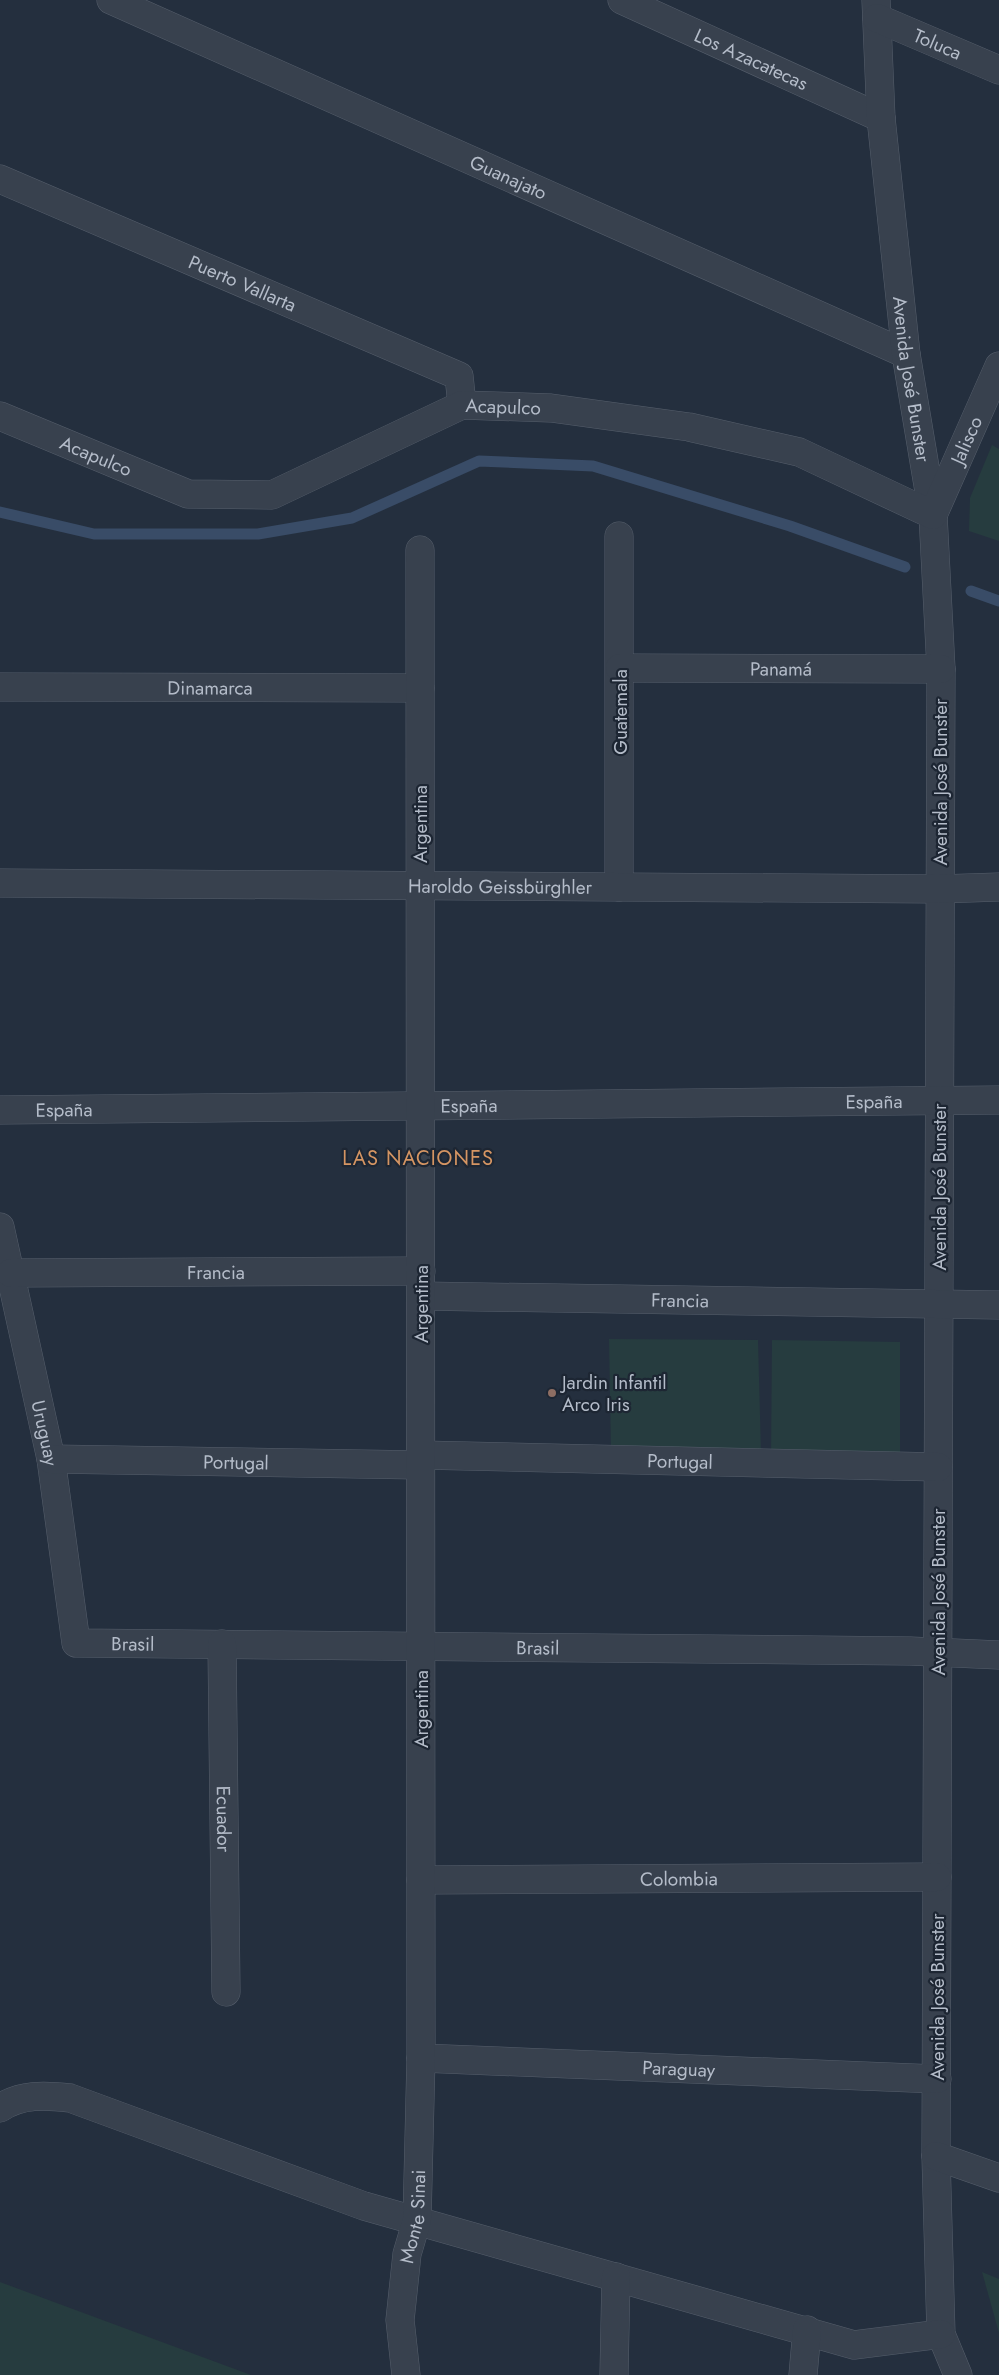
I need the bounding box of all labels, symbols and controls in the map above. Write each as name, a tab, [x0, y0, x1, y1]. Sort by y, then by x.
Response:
street label: Los Azacatecas	[690, 21, 813, 97]
street label: Toluca	[909, 22, 966, 66]
street label: Guanajato	[466, 148, 551, 206]
street label: Puerto Vallarta	[184, 248, 301, 318]
street label: Avenida José Bunster	[886, 295, 937, 464]
street label: Acapulco	[465, 392, 541, 421]
street label: Jalisco	[942, 412, 989, 471]
street label: Acapulco	[56, 429, 136, 483]
street label: Panamá	[750, 655, 812, 682]
street label: Guatemala	[607, 669, 634, 755]
street label: Dinamarca	[167, 674, 253, 701]
street label: Avenida José Bunster	[927, 698, 954, 866]
street label: Argentina	[407, 785, 434, 863]
street label: Haroldo Geissbürghler	[408, 872, 593, 900]
street label: España	[845, 1087, 903, 1115]
street label: España	[440, 1092, 498, 1119]
street label: España	[35, 1096, 93, 1123]
street label: Avenida José Bunster	[926, 1103, 953, 1271]
district label: LAS NACIONES	[342, 1144, 494, 1173]
street label: Francia	[187, 1258, 245, 1286]
street label: Argentina	[408, 1265, 435, 1343]
street label: Francia	[651, 1286, 709, 1314]
place label: Jardin Infantil Arco Iris	[559, 1369, 667, 1418]
marker: Jardin Infantil Arco Iris	[546, 1387, 558, 1399]
street label: Uruguay	[25, 1398, 65, 1468]
street label: Portugal	[647, 1447, 713, 1475]
street label: Portugal	[203, 1448, 269, 1476]
street label: Avenida José Bunster	[925, 1508, 952, 1676]
street label: Brasil	[111, 1630, 155, 1657]
street label: Brasil	[516, 1634, 560, 1661]
street label: Argentina	[408, 1670, 435, 1748]
street label: Ecuador	[210, 1786, 238, 1853]
street label: Colombia	[640, 1865, 718, 1892]
street label: Avenida José Bunster	[924, 1913, 951, 2081]
street label: Paraguay	[642, 2054, 716, 2083]
street label: Monte Sinai	[393, 2169, 432, 2265]

